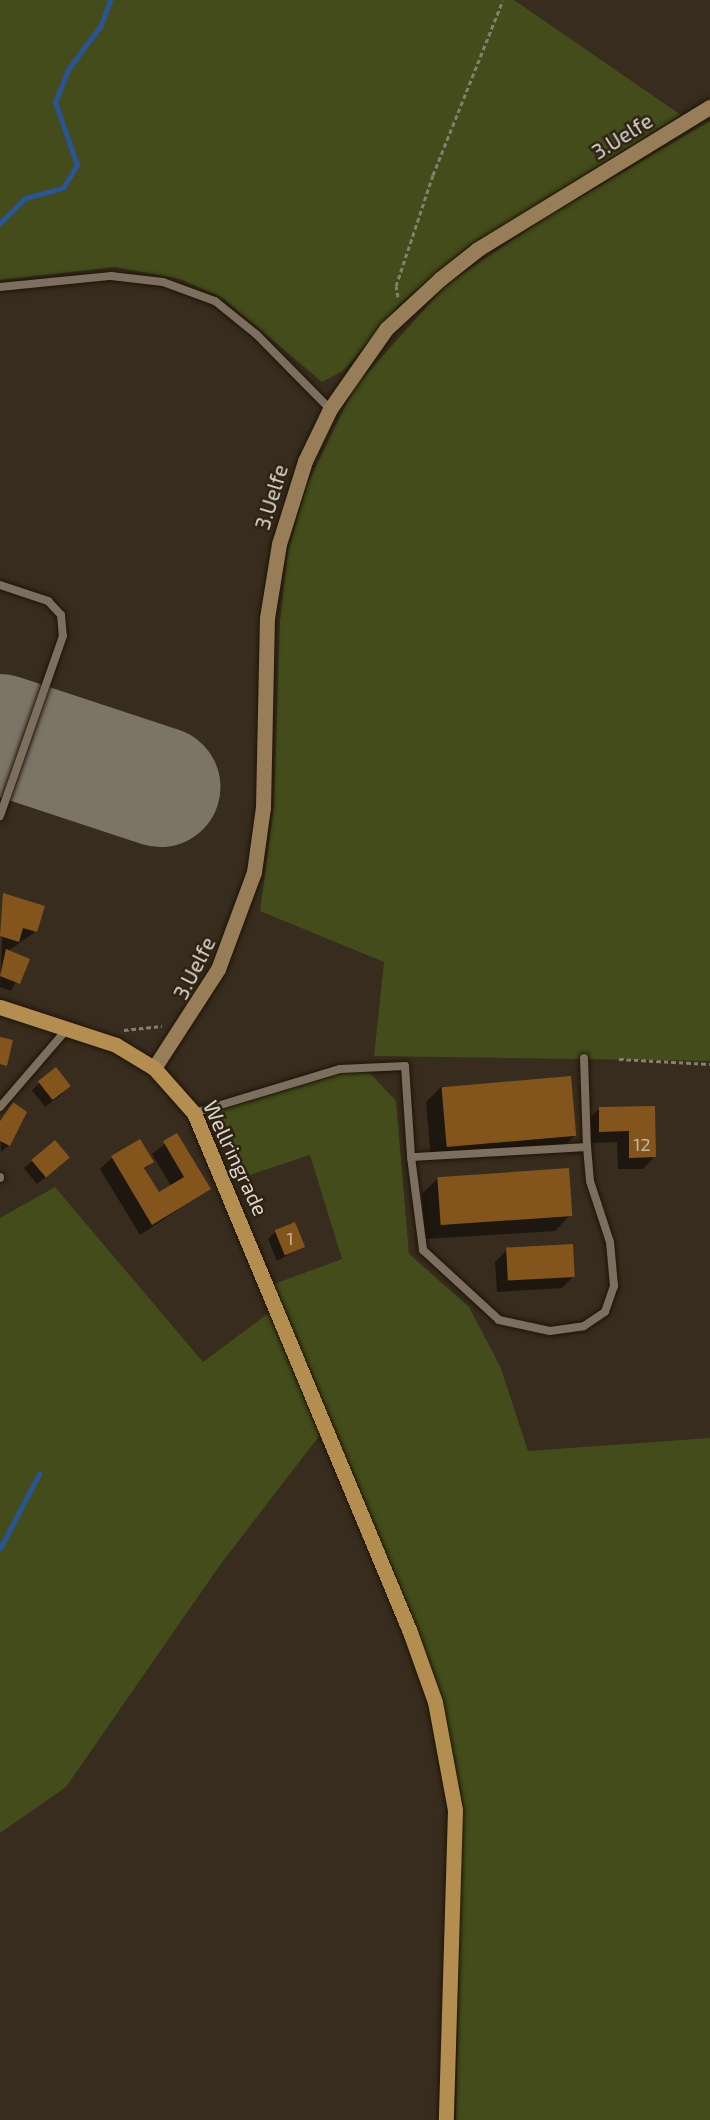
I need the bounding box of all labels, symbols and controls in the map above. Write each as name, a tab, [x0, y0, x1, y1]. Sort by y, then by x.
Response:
street label: 3.Uelfe	[587, 108, 657, 164]
street label: 3.Uelfe	[249, 461, 293, 533]
street label: 3.Uelfe	[168, 933, 220, 1003]
street label: Wellringrade	[198, 1096, 274, 1220]
house number: 12	[633, 1133, 651, 1155]
house number: 1	[286, 1227, 294, 1249]

